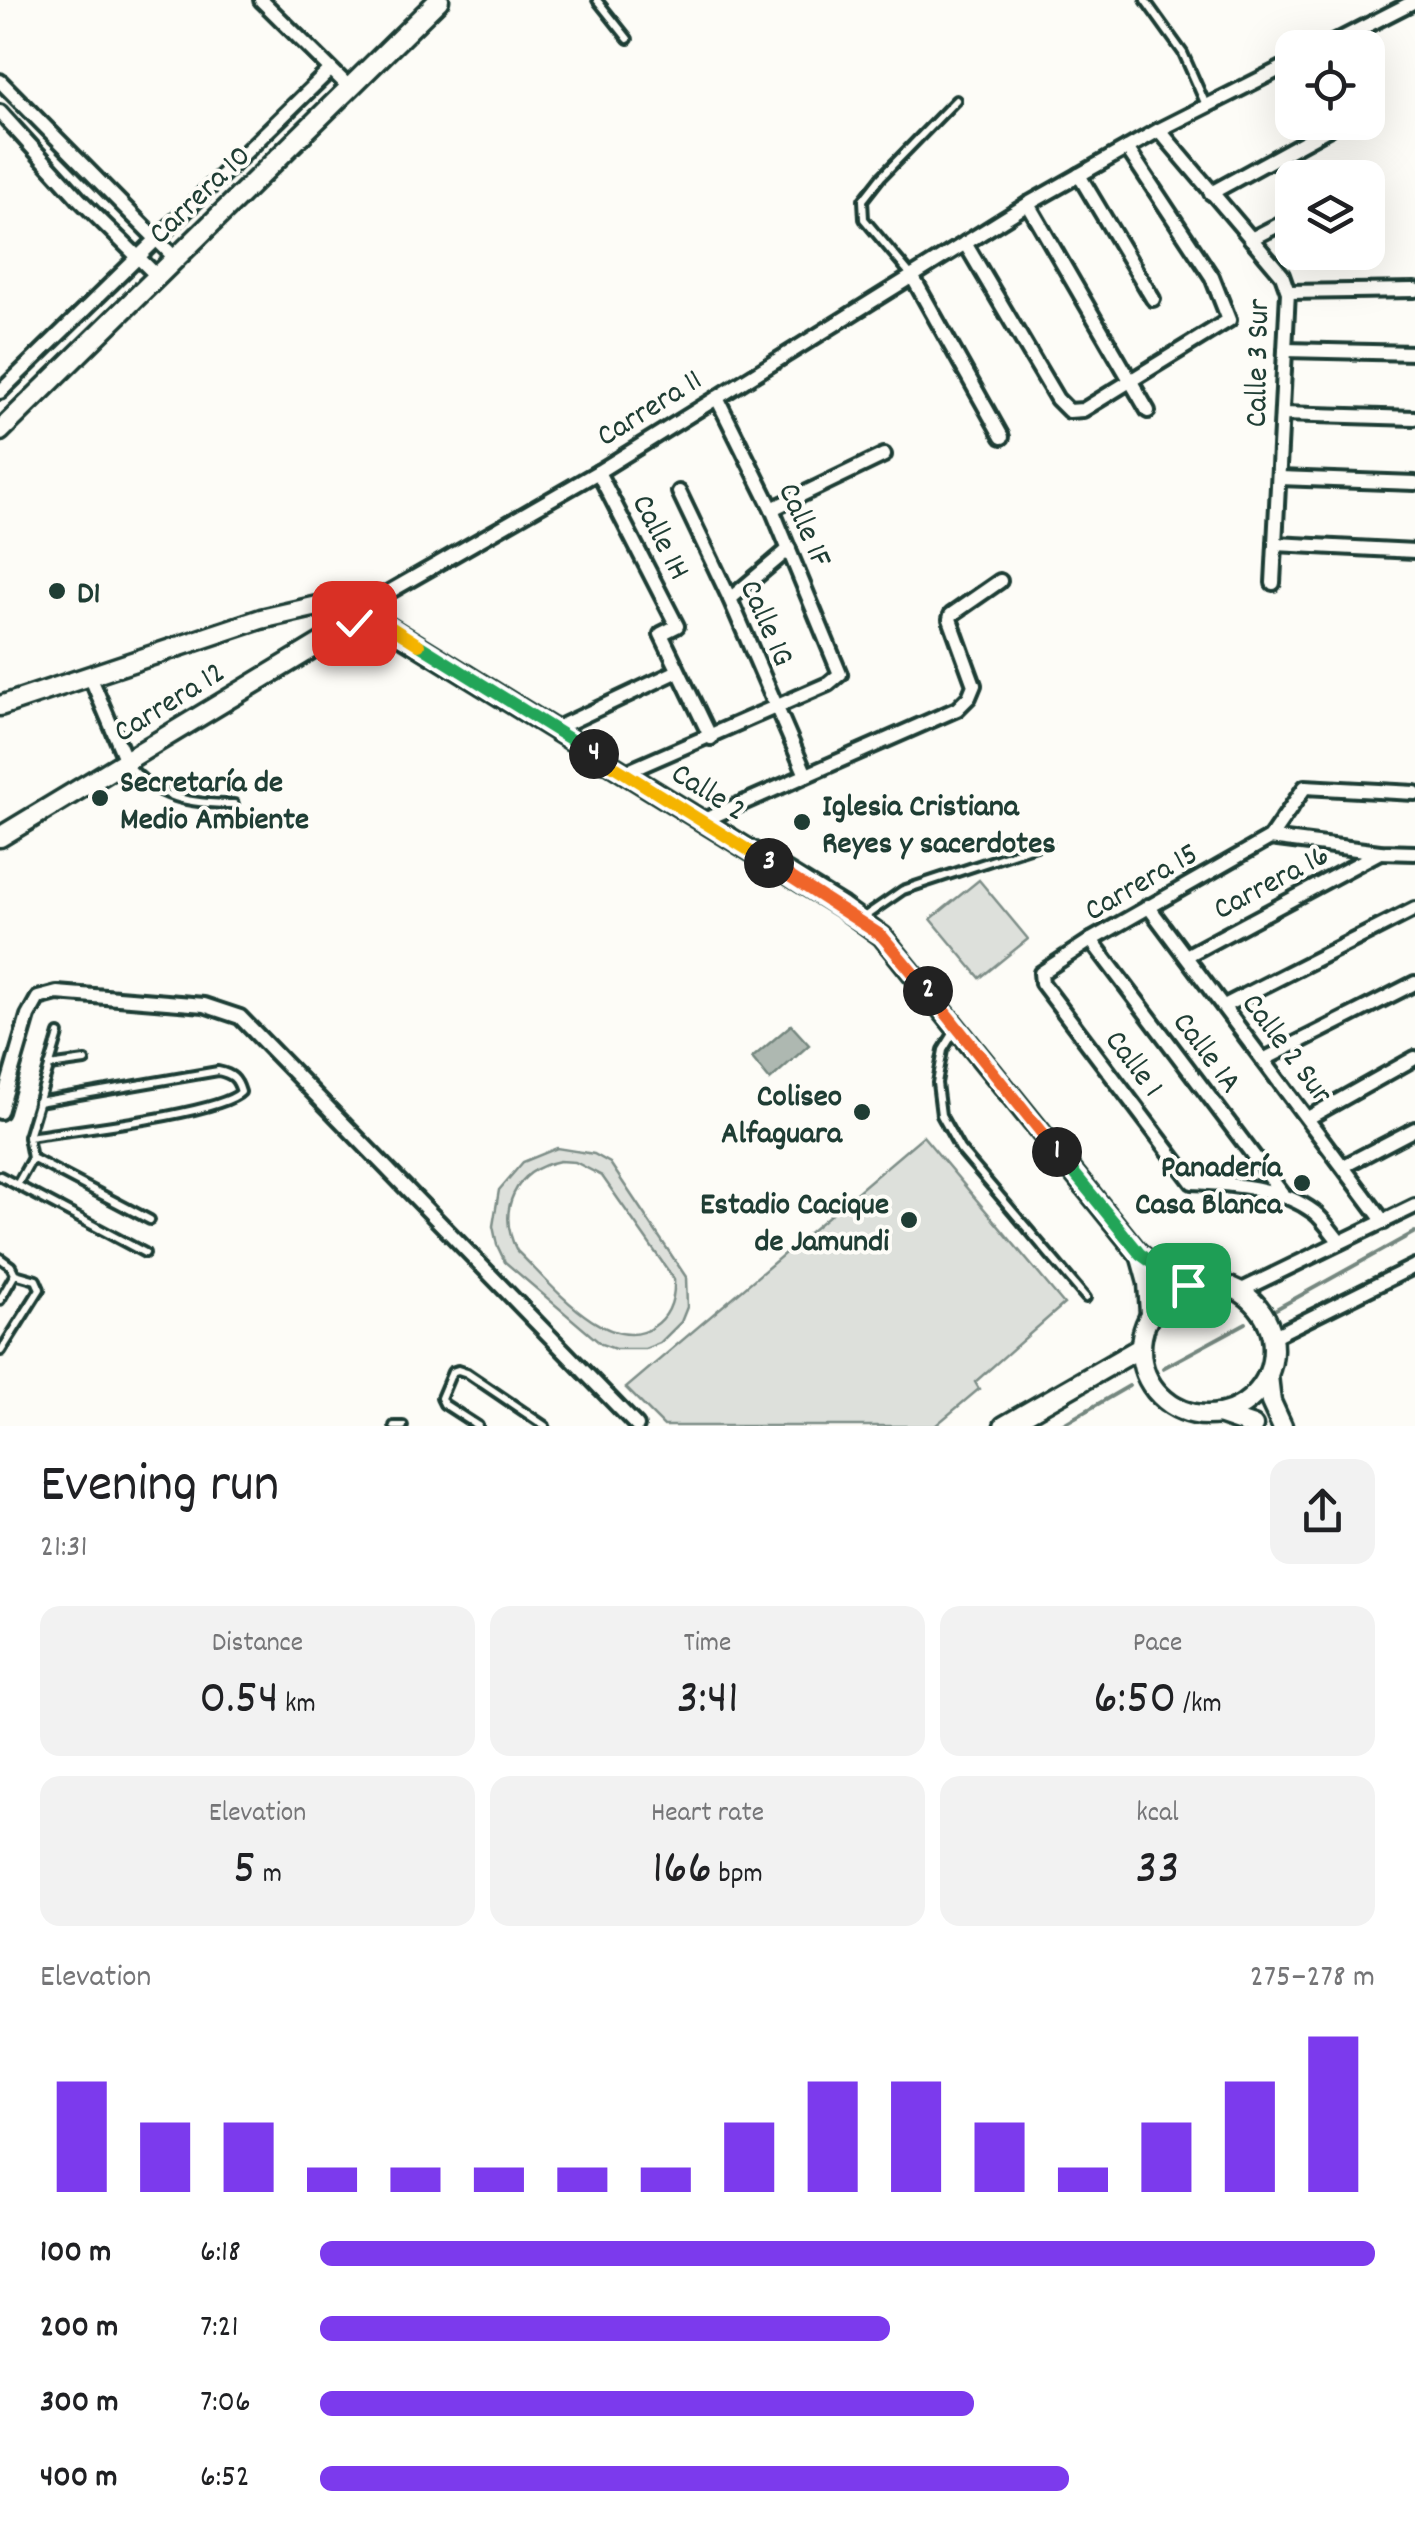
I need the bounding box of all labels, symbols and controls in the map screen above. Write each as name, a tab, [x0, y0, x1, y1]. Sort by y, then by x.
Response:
map controls	[1275, 30, 1385, 270]
button: locate	[1275, 30, 1385, 140]
street label: Carrera 10	[140, 136, 263, 257]
button: layers	[1275, 160, 1385, 270]
street label: Calle 3 Sur	[1236, 298, 1284, 428]
street label: Carrera 11	[589, 360, 712, 461]
street label: Calle 1F	[763, 476, 841, 576]
street label: Calle 1H	[617, 487, 700, 589]
place label: D1	[77, 573, 101, 619]
street label: Calle 1G	[725, 573, 804, 675]
marker: D1	[46, 580, 68, 602]
pin	[312, 581, 397, 666]
icon: check	[327, 596, 382, 651]
street label: Carrera 12	[106, 652, 235, 757]
pin: 4	[569, 729, 619, 779]
text: 4	[588, 734, 600, 774]
street label: Calle 2	[661, 753, 754, 835]
place label: Secretaría de Medio Ambiente	[120, 762, 309, 845]
place label: Iglesia Cristiana Reyes y sacerdotes	[822, 786, 1056, 869]
marker: Secretaría de Medio Ambiente	[89, 787, 111, 809]
marker: Iglesia Cristiana Reyes y sacerdotes	[791, 811, 813, 833]
street label: Carrera 15	[1077, 833, 1208, 935]
street label: Carrera 16	[1206, 835, 1339, 934]
pin: 3	[744, 838, 794, 888]
text: 3	[763, 843, 775, 883]
pin: 2	[903, 966, 953, 1016]
text: 2	[922, 971, 934, 1011]
street label: Calle 2 Sur	[1228, 985, 1342, 1115]
street label: Calle 1A	[1159, 1003, 1251, 1105]
street label: Calle 1	[1091, 1021, 1173, 1109]
place label: Coliseo Alfaguara	[721, 1076, 843, 1159]
marker: Coliseo Alfaguara	[851, 1101, 873, 1123]
pin: 1	[1032, 1127, 1082, 1177]
text: 1	[1054, 1132, 1060, 1172]
place label: Panadería Casa Blanca	[1135, 1147, 1283, 1230]
marker: Panadería Casa Blanca	[1291, 1172, 1313, 1194]
place label: Estadio Cacique de Jamundi	[700, 1184, 889, 1267]
marker: Estadio Cacique de Jamundi	[898, 1209, 920, 1231]
pin	[1146, 1243, 1231, 1328]
icon: arrive	[1161, 1258, 1216, 1313]
text: Evening run	[40, 1449, 279, 1528]
button: share	[1270, 1459, 1375, 1564]
text: 21:31	[40, 1526, 88, 1572]
text: Distance	[212, 1625, 303, 1665]
text: Time	[684, 1625, 731, 1665]
text: Pace	[1133, 1625, 1182, 1665]
text: 0.54	[199, 1665, 279, 1737]
text: 3:41	[676, 1665, 739, 1737]
text: 6:50	[1093, 1665, 1177, 1737]
text: km	[279, 1686, 316, 1726]
text: /km	[1177, 1686, 1222, 1726]
text: Elevation	[209, 1795, 306, 1835]
text: Heart rate	[651, 1795, 764, 1835]
text: kcal	[1136, 1795, 1179, 1835]
text: 5	[233, 1835, 256, 1907]
text: 166	[652, 1835, 712, 1907]
text: 33	[1135, 1835, 1180, 1907]
text: m	[256, 1856, 282, 1896]
text: bpm	[712, 1856, 763, 1896]
text: Elevation	[40, 1956, 151, 2002]
text: 275–278 m	[1250, 1956, 1375, 2002]
text: 100 m	[40, 2231, 111, 2277]
text: 6:18	[200, 2231, 241, 2277]
text: 200 m	[40, 2306, 118, 2352]
text: 7:21	[200, 2306, 239, 2352]
text: 300 m	[40, 2381, 118, 2427]
text: 7:06	[200, 2381, 251, 2427]
text: 400 m	[40, 2456, 117, 2502]
text: 6:52	[200, 2456, 250, 2502]

